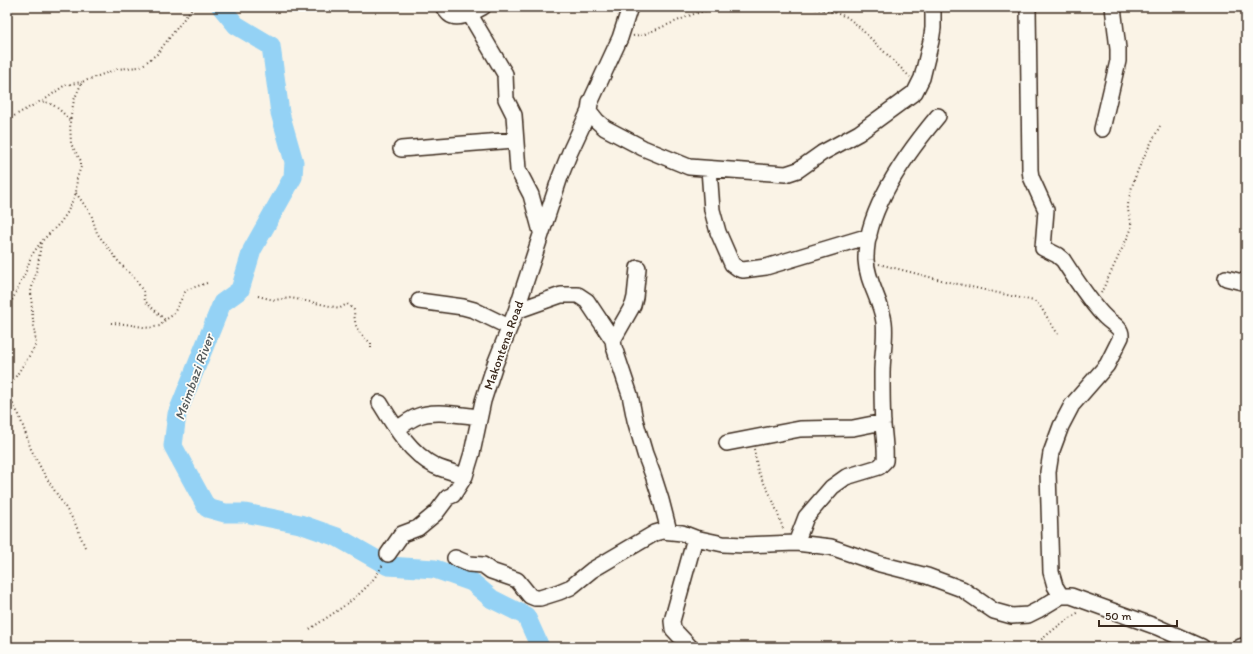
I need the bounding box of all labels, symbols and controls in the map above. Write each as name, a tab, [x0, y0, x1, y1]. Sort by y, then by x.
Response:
street label: Makontena Road	[480, 299, 527, 392]
water label: Msimbazi River	[171, 331, 218, 422]
scale bar	[1099, 602, 1177, 628]
text: 50 m	[1105, 609, 1131, 623]

